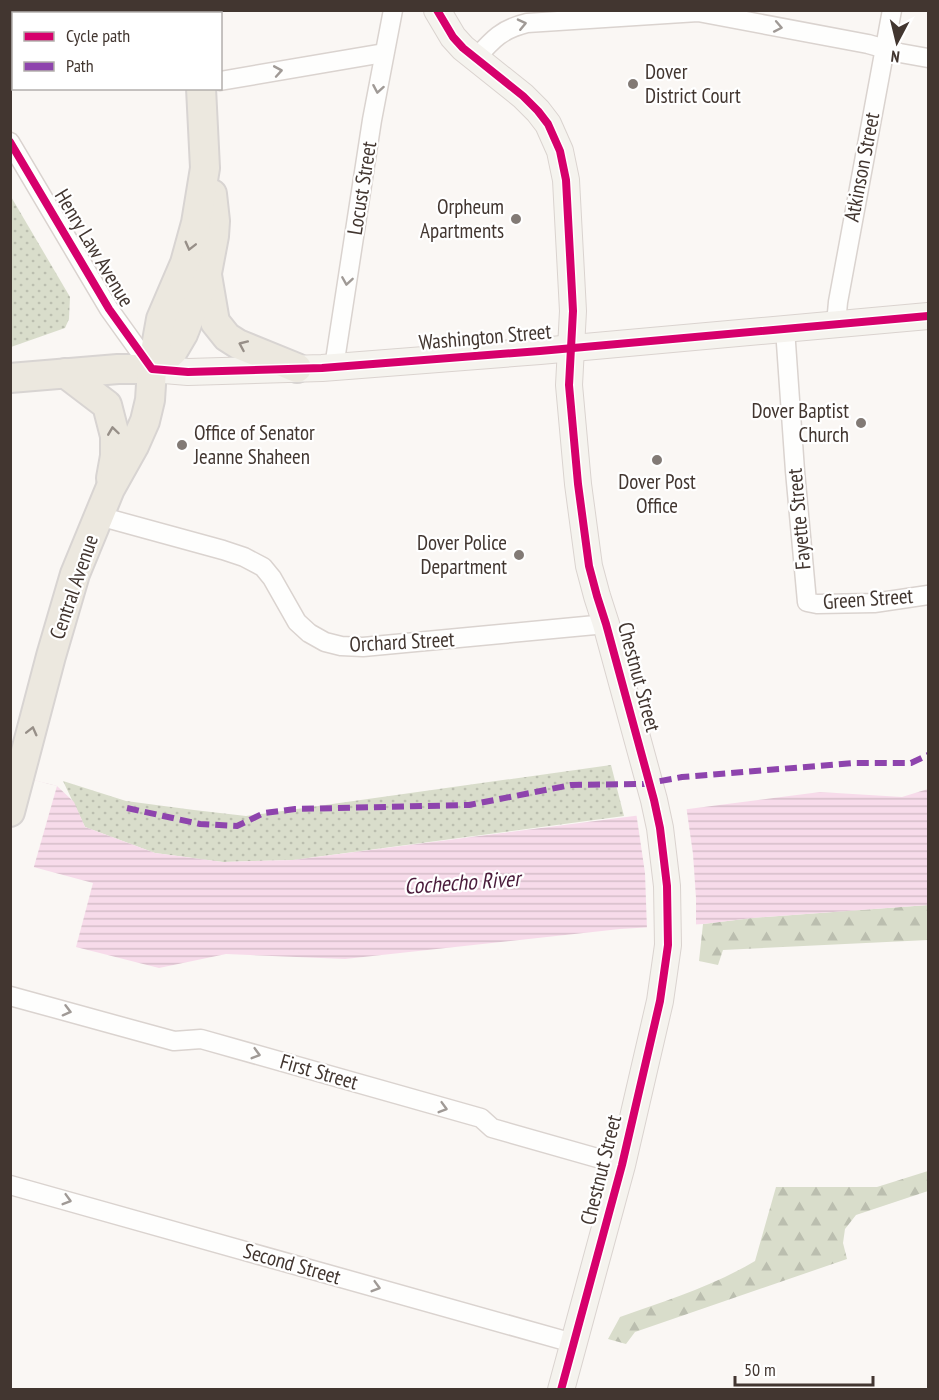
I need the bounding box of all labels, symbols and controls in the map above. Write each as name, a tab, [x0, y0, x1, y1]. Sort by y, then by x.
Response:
legend	[12, 12, 222, 90]
north arrow	[867, 12, 927, 72]
one-way arrow	[517, 19, 527, 32]
one-way arrow	[773, 20, 783, 33]
text: Cycle path	[66, 24, 130, 47]
text: N	[890, 46, 901, 67]
text: Path	[66, 54, 94, 77]
place label: Dover District Court	[645, 58, 741, 109]
one-way arrow	[273, 65, 283, 78]
marker: Dover District Court	[626, 77, 640, 91]
one-way arrow	[372, 83, 385, 93]
street label: Atkinson Street	[838, 110, 885, 224]
street label: Locust Street	[341, 139, 382, 237]
street label: Henry Law Avenue	[49, 184, 140, 311]
place label: Orpheum Apartments	[420, 193, 504, 244]
marker: Orpheum Apartments	[509, 212, 523, 226]
one-way arrow	[184, 241, 197, 251]
one-way arrow	[342, 277, 354, 286]
street label: Washington Street	[418, 317, 553, 356]
one-way arrow	[238, 340, 249, 352]
place label: Dover Baptist Church	[751, 397, 849, 448]
marker: Dover Baptist Church	[854, 416, 868, 430]
place label: Office of Senator Jeanne Shaheen	[193, 419, 315, 470]
one-way arrow	[108, 426, 120, 435]
marker: Office of Senator Jeanne Shaheen	[175, 438, 189, 452]
marker: Dover Post Office	[650, 453, 664, 467]
street label: Fayette Street	[781, 467, 816, 571]
place label: Dover Post Office	[618, 468, 696, 519]
place label: Dover Police Department	[417, 529, 507, 580]
street label: Central Avenue	[43, 531, 104, 643]
marker: Dover Police Department	[512, 548, 526, 562]
street label: Green Street	[822, 582, 914, 615]
street label: Chestnut Street	[612, 619, 667, 735]
street label: Orchard Street	[349, 625, 455, 658]
one-way arrow	[24, 727, 37, 737]
water label: Cochecho River	[403, 864, 524, 900]
one-way arrow	[61, 1004, 72, 1016]
one-way arrow	[251, 1047, 261, 1060]
street label: First Street	[277, 1048, 361, 1096]
one-way arrow	[438, 1100, 448, 1113]
street label: Chestnut Street	[574, 1112, 627, 1228]
one-way arrow	[61, 1193, 72, 1205]
street label: Second Street	[240, 1237, 344, 1290]
one-way arrow	[370, 1280, 381, 1292]
scale bar	[735, 1349, 873, 1387]
text: 50 m	[744, 1358, 776, 1381]

